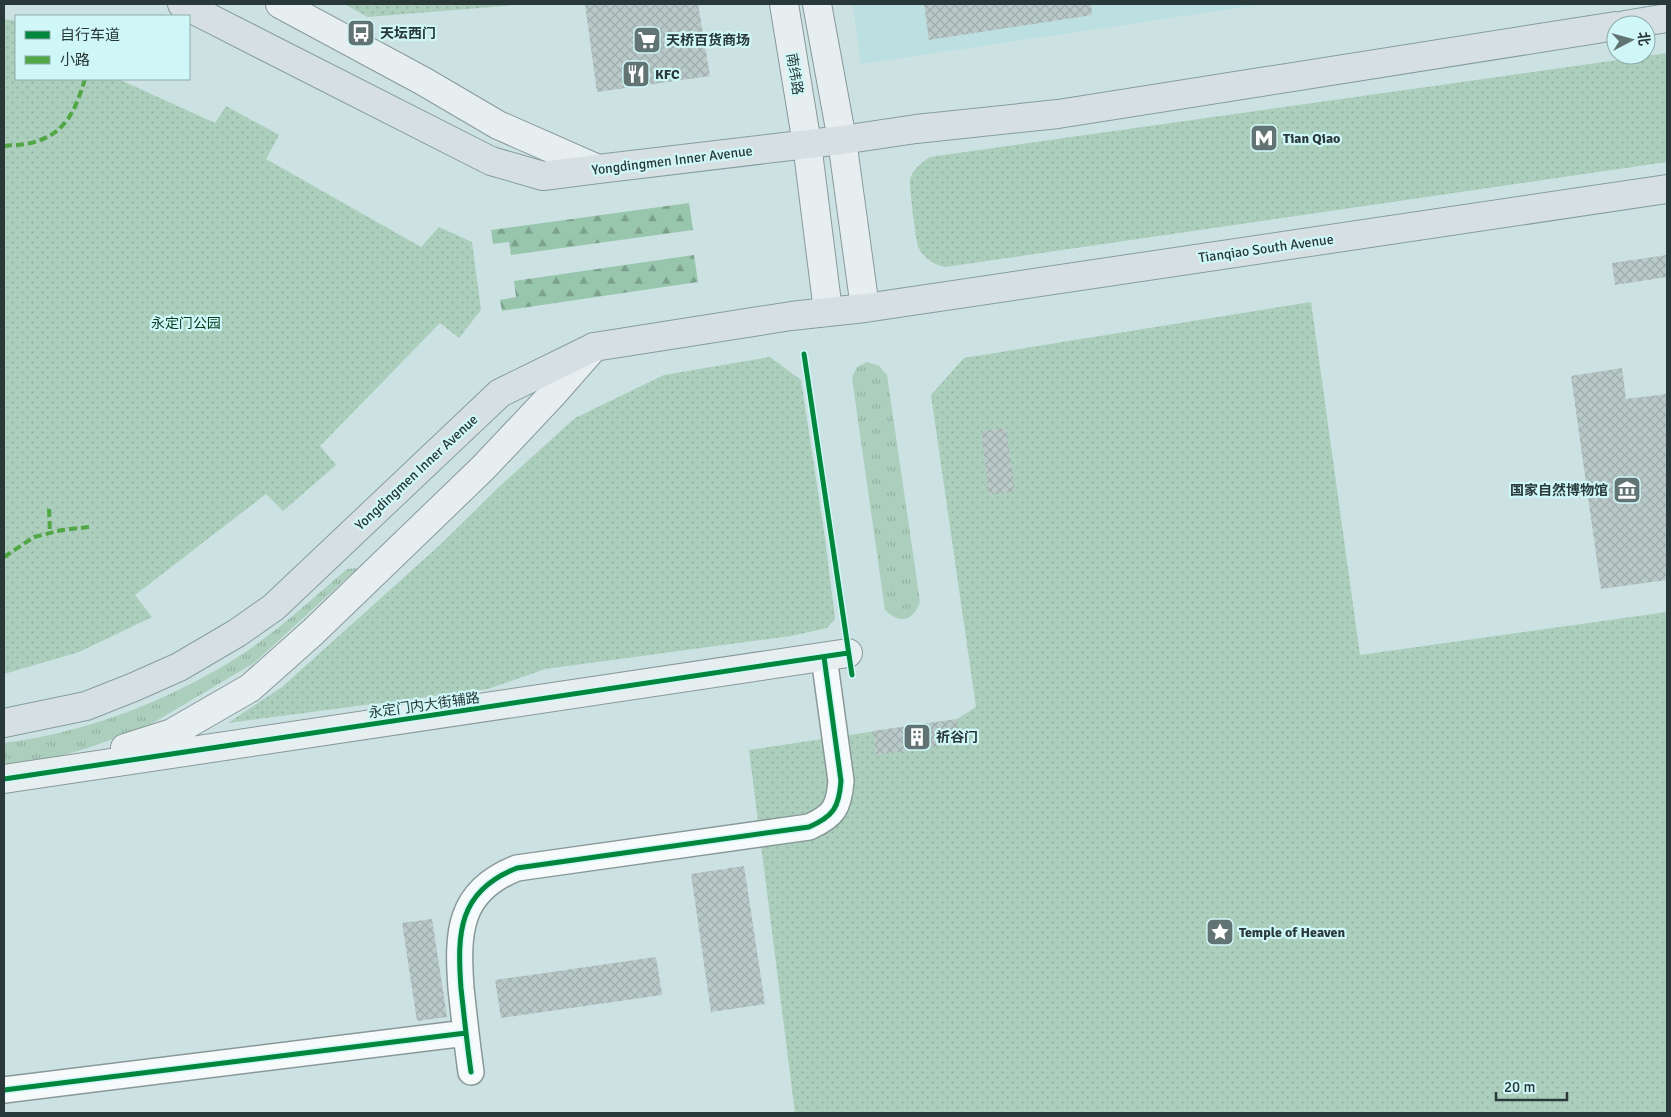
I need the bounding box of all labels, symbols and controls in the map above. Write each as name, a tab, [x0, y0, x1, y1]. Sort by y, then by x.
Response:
legend	[15, 15, 190, 80]
north arrow	[1606, 15, 1656, 65]
bus stop icon: 天坛西门	[346, 18, 376, 48]
place label: 天坛西门	[380, 25, 436, 42]
supermarket icon: 天桥百货商场	[632, 25, 662, 55]
text: 自行车道	[60, 26, 120, 44]
text: 北	[1634, 31, 1653, 47]
place label: 天桥百货商场	[666, 32, 750, 49]
text: 小路	[60, 51, 90, 69]
street label: 南纬路	[783, 52, 806, 96]
restaurant icon: KFC	[621, 59, 651, 89]
place label: KFC	[655, 66, 680, 83]
metro station icon: Tian Qiao	[1249, 123, 1279, 153]
place label: Tian Qiao	[1283, 130, 1340, 147]
street label: Yongdingmen Inner Avenue	[591, 142, 754, 179]
street label: Tianqiao South Avenue	[1197, 231, 1335, 266]
park label: 永定门公园	[151, 315, 221, 332]
street label: Yongdingmen Inner Avenue	[351, 411, 481, 534]
museum icon: 国家自然博物馆	[1612, 475, 1642, 505]
place label: 国家自然博物馆	[1510, 482, 1608, 499]
street label: 永定门内大街辅路	[367, 689, 481, 722]
building icon: 祈谷门	[902, 722, 932, 752]
place label: 祈谷门	[936, 729, 978, 746]
place icon: Temple of Heaven	[1205, 917, 1235, 947]
place label: Temple of Heaven	[1239, 924, 1346, 941]
scale bar	[1496, 1070, 1567, 1102]
text: 20 m	[1504, 1078, 1535, 1096]

